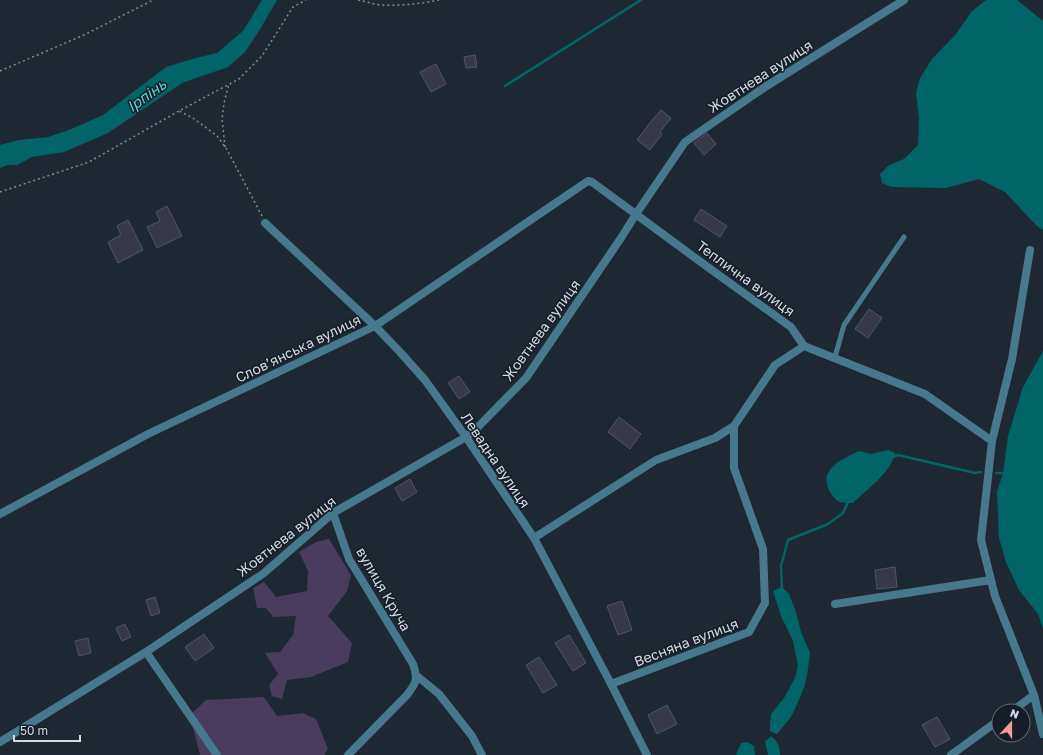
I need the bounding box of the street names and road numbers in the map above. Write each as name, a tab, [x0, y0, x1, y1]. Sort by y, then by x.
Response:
street label: Жовтнева вулиця	[705, 36, 815, 116]
street label: Теплична вулиця	[694, 237, 798, 319]
street label: Жовтнева вулиця	[499, 276, 583, 384]
street label: Словʼянська вулиця	[233, 310, 363, 386]
street label: Левадна вулиця	[458, 409, 534, 511]
street label: Жовтнева вулиця	[233, 492, 339, 580]
street label: вулиця Круча	[353, 544, 415, 634]
street label: Весняна вулиця	[631, 614, 741, 670]

